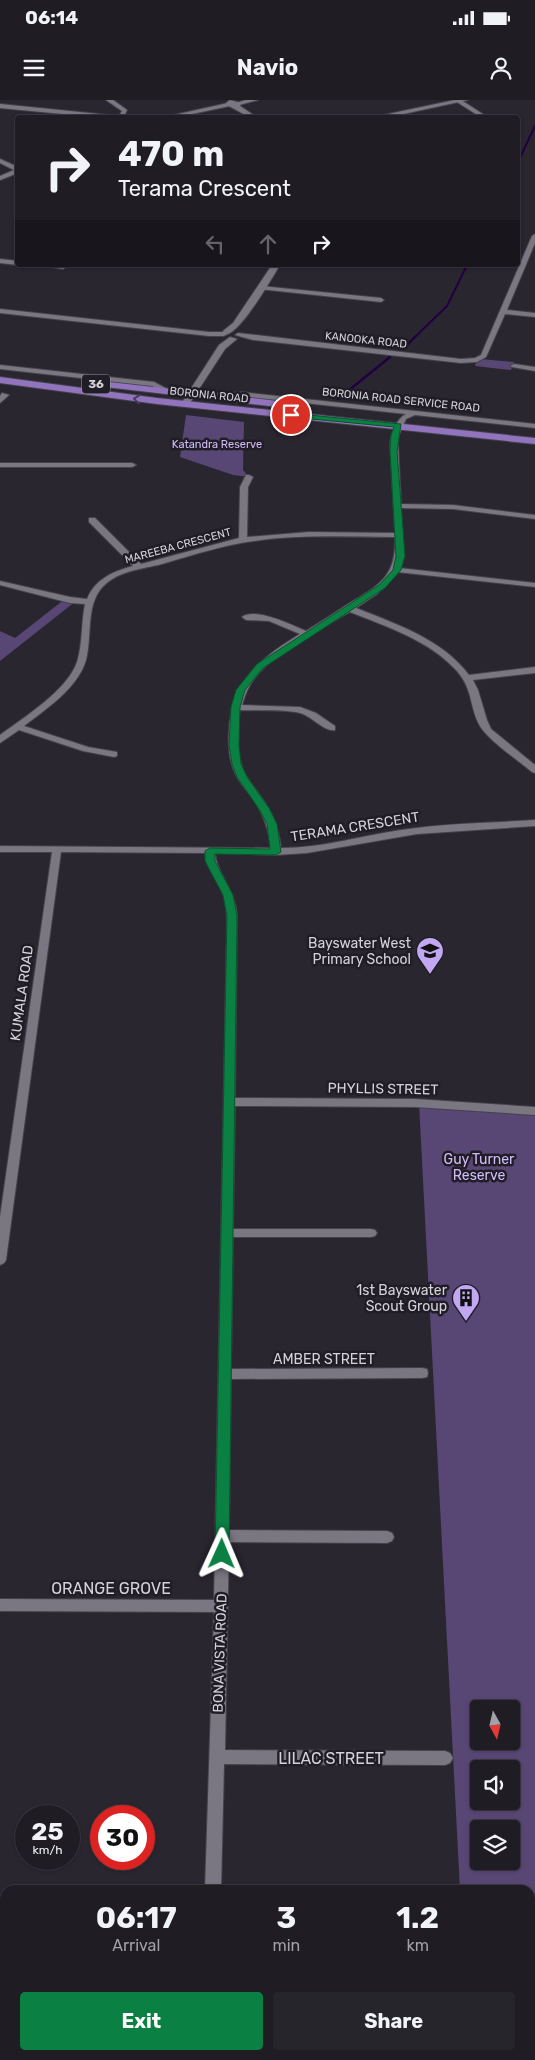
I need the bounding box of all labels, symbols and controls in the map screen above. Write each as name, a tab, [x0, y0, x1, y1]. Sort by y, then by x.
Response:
text: 06:14	[25, 6, 78, 29]
icon: menu	[20, 54, 48, 82]
text: Navio	[237, 54, 298, 81]
icon: person	[487, 54, 515, 82]
text: 470 m	[118, 133, 224, 175]
icon: right	[35, 135, 100, 200]
text: Terama Crescent	[118, 175, 291, 202]
icon: left	[201, 230, 229, 258]
icon: ahead	[254, 230, 282, 258]
icon: right	[307, 230, 335, 258]
street label: KANOOKA ROAD	[324, 329, 408, 351]
road number: 36	[82, 374, 110, 394]
street label: BORONIA ROAD	[169, 384, 249, 406]
street label: BORONIA ROAD SERVICE ROAD	[321, 385, 481, 415]
one-way arrow	[132, 394, 141, 404]
pin	[270, 394, 312, 436]
icon: arrive	[277, 401, 305, 429]
park label: Katandra Reserve	[172, 438, 262, 451]
street label: MAREEBA CRESCENT	[123, 525, 233, 566]
street label: TERAMA CRESCENT	[289, 808, 421, 846]
place label: Bayswater West Primary School	[308, 935, 412, 968]
school or university icon: Bayswater West Primary School	[415, 936, 445, 975]
street label: KUMALA ROAD	[7, 944, 37, 1042]
street label: PHYLLIS STREET	[328, 1080, 438, 1098]
park label: Guy Turner Reserve	[444, 1151, 515, 1184]
place label: 1st Bayswater Scout Group	[356, 1282, 448, 1315]
building icon: 1st Bayswater Scout Group	[451, 1283, 481, 1322]
street label: AMBER STREET	[273, 1351, 375, 1368]
position arrow	[195, 1527, 247, 1579]
street label: ORANGE GROVE	[51, 1579, 171, 1598]
street label: BONA VISTA ROAD	[209, 1593, 231, 1713]
north arrow	[470, 1700, 520, 1750]
map controls	[470, 1700, 520, 1870]
street label: LILAC STREET	[278, 1749, 384, 1768]
button: sound	[470, 1760, 520, 1810]
speed limit sign: 30	[90, 1805, 155, 1870]
text: 25	[31, 1817, 64, 1846]
button: layers	[470, 1820, 520, 1870]
text: km/h	[33, 1843, 62, 1857]
text: 06:17	[96, 1900, 177, 1936]
text: 3	[277, 1900, 296, 1936]
text: 1.2	[396, 1900, 439, 1936]
text: Arrival	[112, 1936, 160, 1955]
text: min	[273, 1936, 300, 1955]
text: km	[406, 1936, 429, 1955]
button: Exit	[20, 1992, 263, 2050]
button: Share	[273, 1992, 515, 2050]

